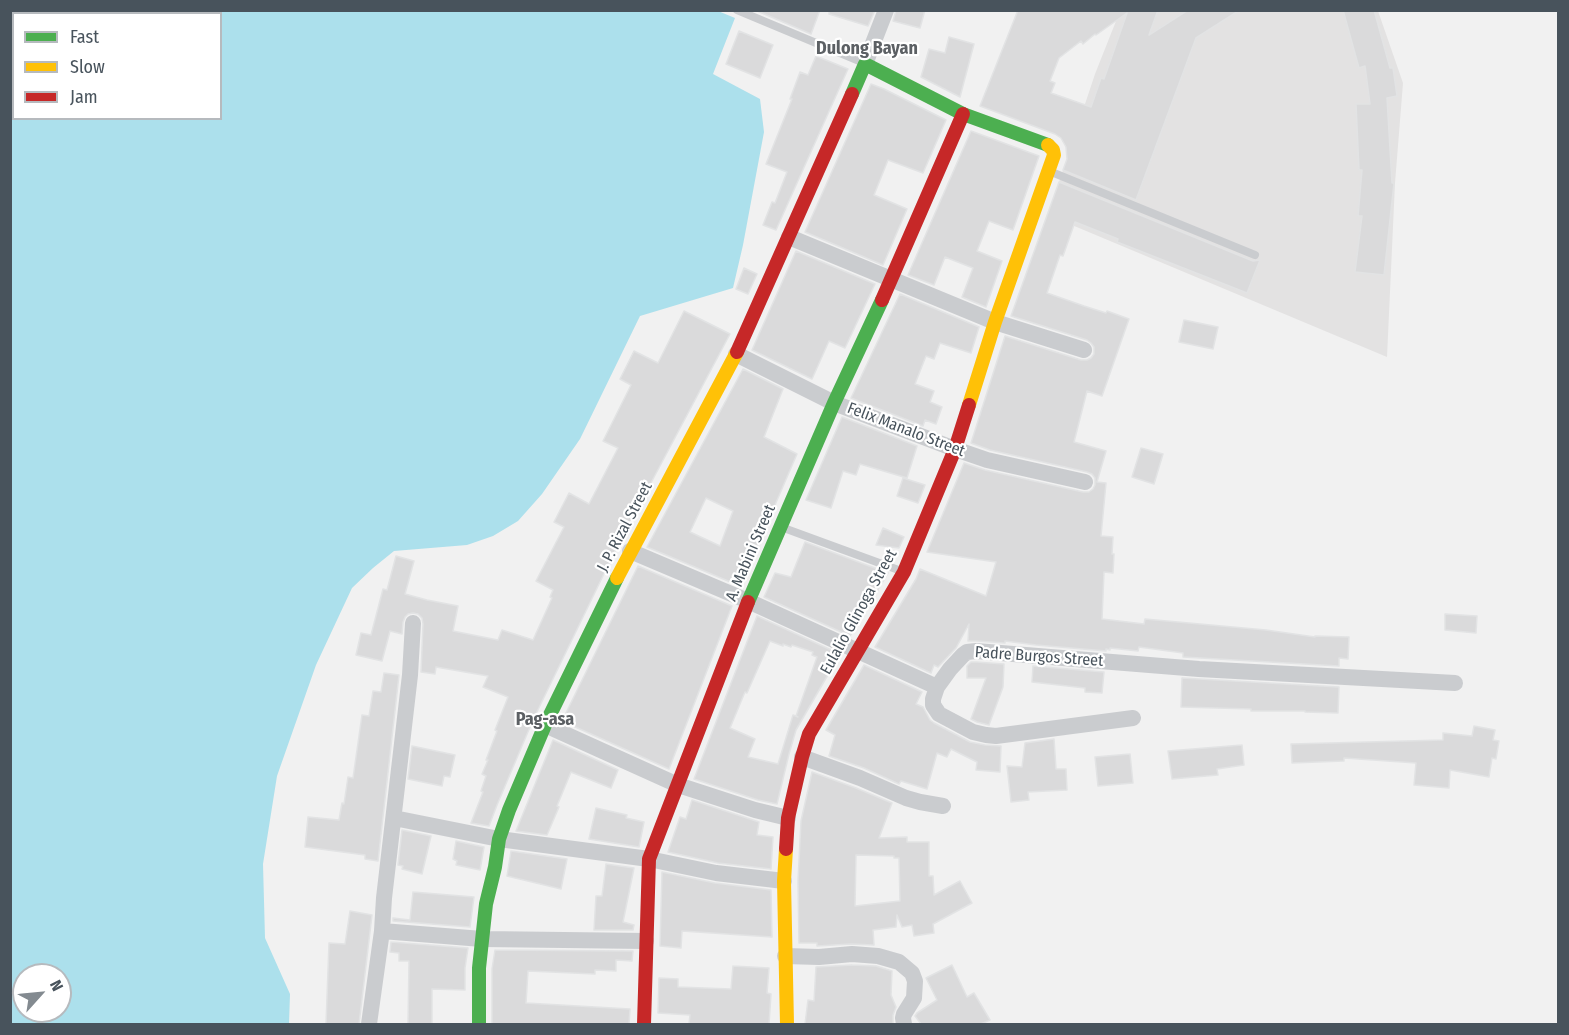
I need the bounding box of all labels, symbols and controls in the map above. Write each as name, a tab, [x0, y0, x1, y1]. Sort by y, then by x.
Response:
legend	[12, 12, 222, 120]
text: Fast	[70, 26, 99, 48]
district label: Dulong Bayan	[816, 38, 918, 60]
text: Slow	[70, 56, 105, 78]
text: Jam	[70, 86, 98, 108]
street label: Felix Manalo Street	[845, 399, 967, 461]
street label: J. P. Rizal Street	[593, 479, 657, 575]
street label: A. Mabini Street	[722, 502, 780, 604]
street label: Eulalio Glinoga Street	[817, 546, 901, 678]
street label: Padre Burgos Street	[974, 643, 1104, 671]
district label: Pag-asa	[516, 709, 574, 731]
north arrow	[12, 963, 72, 1023]
text: N	[46, 977, 67, 994]

